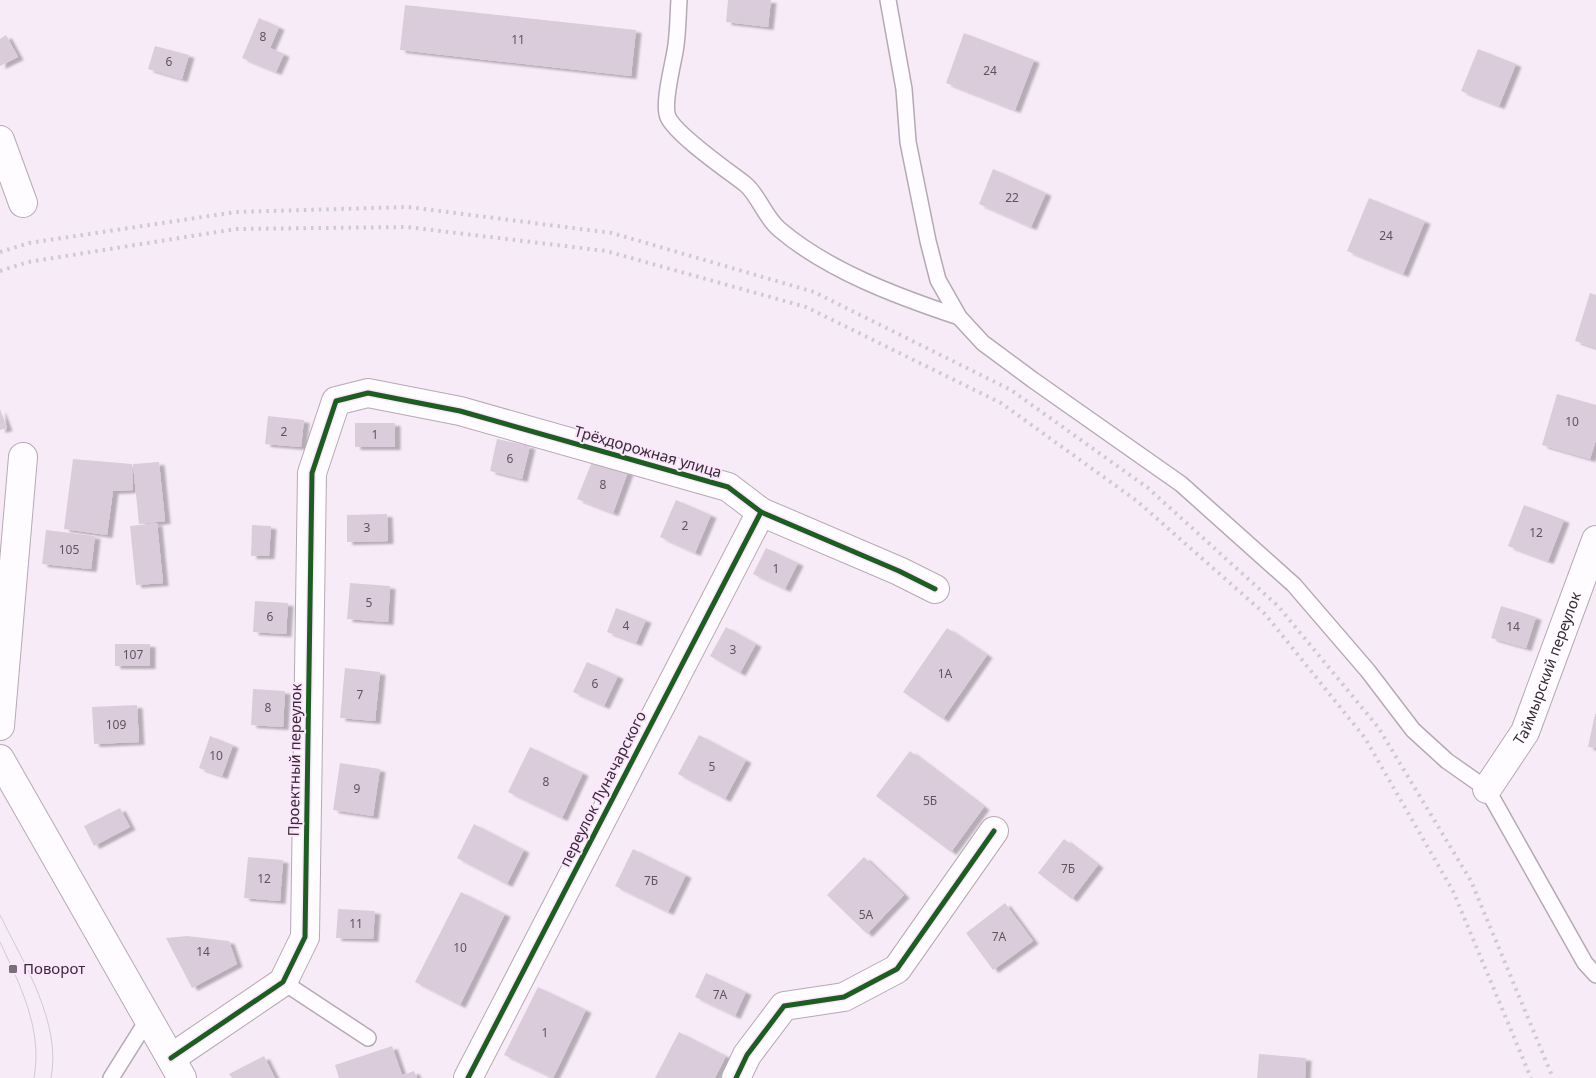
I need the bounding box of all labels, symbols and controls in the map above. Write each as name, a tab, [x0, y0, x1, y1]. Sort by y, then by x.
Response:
house number: 8	[260, 28, 267, 45]
house number: 11	[511, 31, 525, 48]
house number: 6	[166, 53, 173, 70]
house number: 24	[983, 62, 997, 79]
house number: 22	[1005, 189, 1019, 206]
house number: 24	[1379, 227, 1393, 244]
house number: 10	[1565, 413, 1579, 430]
street label: Трёхдорожная улица	[572, 420, 724, 482]
house number: 2	[281, 423, 288, 440]
house number: 1	[372, 426, 378, 443]
house number: 6	[507, 450, 514, 467]
house number: 8	[600, 476, 607, 493]
house number: 2	[682, 517, 689, 534]
house number: 3	[364, 519, 371, 536]
house number: 12	[1529, 524, 1543, 541]
house number: 105	[59, 541, 79, 558]
house number: 1	[773, 560, 779, 577]
street label: Таймырский переулок	[1508, 589, 1585, 748]
house number: 5	[366, 594, 373, 611]
house number: 6	[267, 608, 274, 625]
house number: 4	[623, 617, 630, 634]
house number: 14	[1506, 618, 1520, 635]
house number: 3	[730, 641, 737, 658]
house number: 107	[123, 646, 143, 663]
house number: 1А	[938, 665, 953, 682]
house number: 6	[592, 675, 599, 692]
street label: Проектный переулок	[283, 683, 305, 837]
house number: 7	[357, 686, 364, 703]
house number: 8	[265, 699, 272, 716]
street label: переулок Луначарского	[554, 707, 650, 870]
house number: 109	[106, 716, 126, 733]
house number: 10	[209, 747, 223, 764]
house number: 5	[709, 758, 716, 775]
house number: 8	[543, 773, 550, 790]
house number: 9	[354, 780, 361, 797]
house number: 5Б	[923, 792, 937, 809]
house number: 7Б	[1061, 860, 1075, 877]
house number: 12	[257, 870, 271, 887]
house number: 7Б	[644, 872, 658, 889]
house number: 5А	[859, 906, 874, 923]
house number: 11	[349, 915, 363, 932]
house number: 7А	[992, 928, 1007, 945]
house number: 10	[453, 939, 467, 956]
house number: 14	[196, 943, 210, 960]
place label: Поворот	[23, 958, 85, 978]
marker: Поворот	[7, 963, 19, 975]
house number: 7А	[713, 986, 728, 1003]
house number: 1	[542, 1024, 548, 1041]

